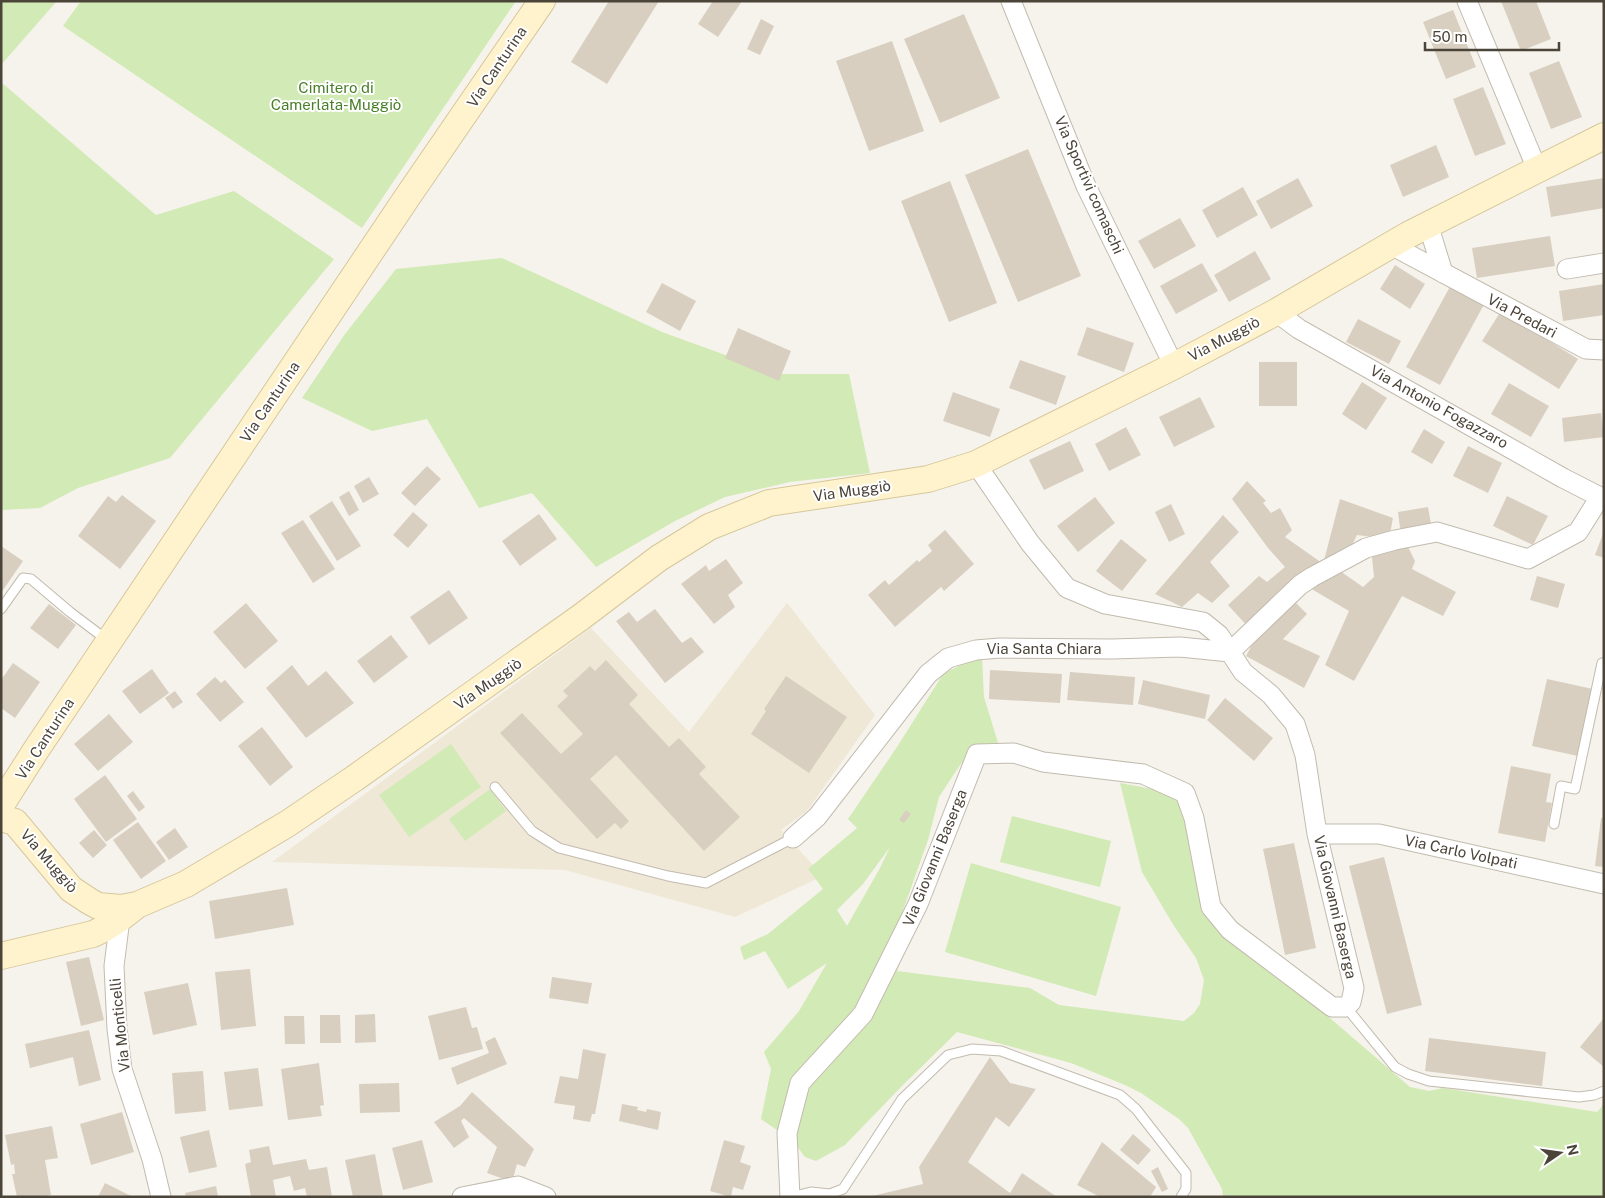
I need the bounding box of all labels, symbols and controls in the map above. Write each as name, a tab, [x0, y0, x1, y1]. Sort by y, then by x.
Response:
scale bar	[1425, 20, 1559, 52]
street label: Via Canturina	[463, 23, 530, 110]
text: 50 m	[1432, 28, 1467, 45]
park label: Cimitero di Camerlata-Muggiò	[271, 79, 401, 113]
street label: Via Sportivi comaschi	[1051, 113, 1128, 256]
street label: Via Predari	[1485, 290, 1560, 341]
street label: Via Muggiò	[1185, 313, 1262, 364]
street label: Via Canturina	[236, 358, 303, 445]
street label: Via Antonio Fogazzaro	[1367, 362, 1511, 452]
street label: Via Muggiò	[812, 477, 892, 504]
street label: Via Santa Chiara	[987, 640, 1101, 657]
street label: Via Muggiò	[451, 654, 525, 713]
street label: Via Canturina	[12, 695, 77, 783]
street label: Via Giovanni Baserga	[899, 787, 970, 929]
street label: Via Muggiò	[17, 826, 82, 896]
street label: Via Carlo Volpati	[1403, 831, 1519, 872]
street label: Via Giovanni Baserga	[1311, 834, 1360, 980]
street label: Via Monticelli	[106, 977, 133, 1073]
north arrow	[1535, 1128, 1585, 1178]
text: N	[1564, 1143, 1582, 1157]

